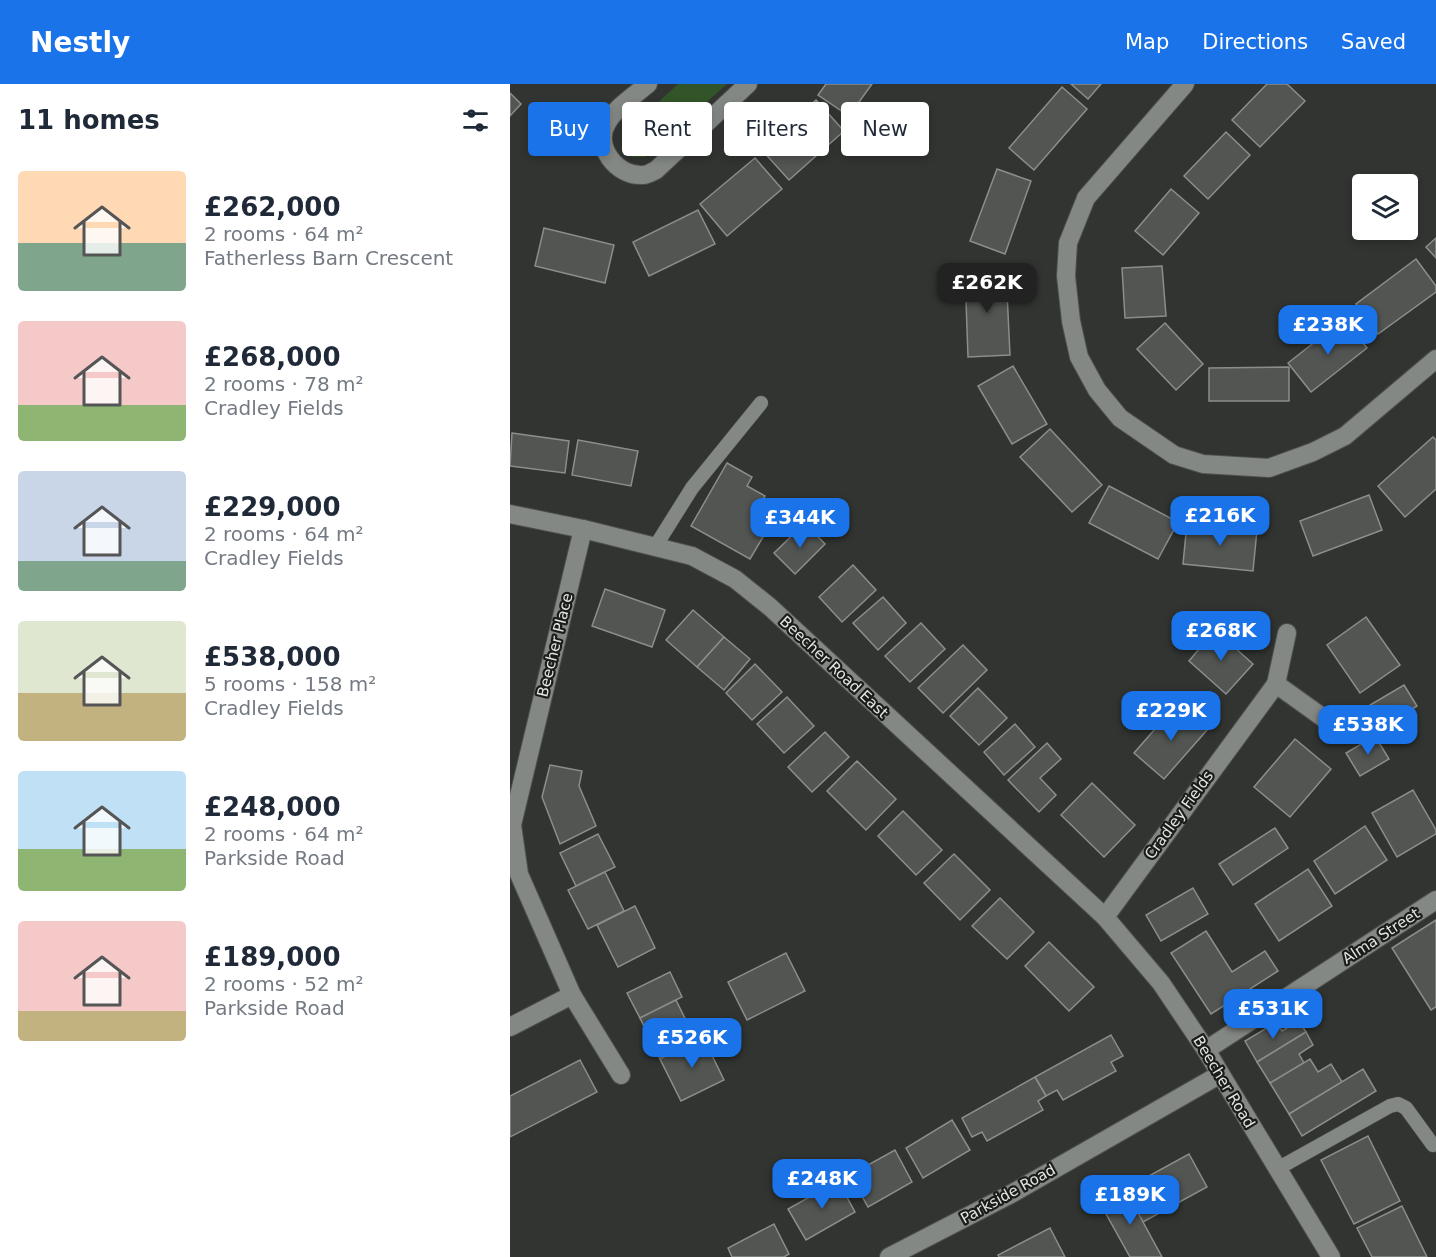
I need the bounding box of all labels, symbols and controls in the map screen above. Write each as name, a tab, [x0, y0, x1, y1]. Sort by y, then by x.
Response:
text: Nestly	[30, 26, 130, 59]
text: Map	[1125, 30, 1169, 54]
text: Directions	[1202, 30, 1308, 54]
text: Saved	[1341, 30, 1406, 54]
chip: Buy	[528, 102, 610, 156]
chip: Rent	[622, 102, 712, 156]
chip: Filters	[724, 102, 829, 156]
chip: New	[841, 102, 929, 156]
icon: filters	[459, 104, 492, 137]
text: 11 homes	[18, 105, 160, 135]
map controls	[1352, 174, 1418, 240]
button: layers	[1352, 174, 1418, 240]
text: £262,000	[204, 192, 341, 222]
icon: home	[66, 195, 138, 267]
text: 2 rooms · 64 m²	[204, 222, 364, 246]
text: Fatherless Barn Crescent	[204, 246, 453, 270]
pin: £262K	[945, 263, 1029, 314]
text: £262K	[951, 270, 1023, 294]
pin: £238K	[1286, 305, 1370, 356]
text: £238K	[1292, 312, 1364, 336]
text: £268,000	[204, 342, 341, 372]
icon: home	[66, 345, 138, 417]
text: 2 rooms · 78 m²	[204, 372, 364, 396]
text: Cradley Fields	[204, 396, 344, 420]
text: £229,000	[204, 492, 341, 522]
icon: home	[66, 495, 138, 567]
pin: £216K	[1178, 496, 1262, 547]
pin: £344K	[758, 498, 842, 549]
text: £216K	[1184, 503, 1256, 527]
text: £344K	[764, 505, 836, 529]
text: 2 rooms · 64 m²	[204, 522, 364, 546]
text: Cradley Fields	[204, 546, 344, 570]
street label: Beecher Place	[533, 591, 577, 699]
pin: £268K	[1179, 611, 1263, 662]
street label: Beecher Road East	[776, 612, 892, 722]
text: £268K	[1185, 618, 1257, 642]
text: £538,000	[204, 642, 341, 672]
icon: home	[66, 645, 138, 717]
text: 5 rooms · 158 m²	[204, 672, 376, 696]
pin: £229K	[1129, 691, 1213, 742]
text: Cradley Fields	[204, 696, 344, 720]
text: £229K	[1135, 698, 1207, 722]
pin: £538K	[1326, 705, 1410, 756]
text: £538K	[1332, 712, 1404, 736]
street label: Cradley Fields	[1141, 767, 1217, 863]
text: £248,000	[204, 792, 341, 822]
icon: home	[66, 795, 138, 867]
text: 2 rooms · 64 m²	[204, 822, 364, 846]
text: Parkside Road	[204, 846, 345, 870]
street label: Alma Street	[1339, 904, 1423, 968]
text: £189,000	[204, 942, 341, 972]
icon: home	[66, 945, 138, 1017]
text: 2 rooms · 52 m²	[204, 972, 364, 996]
pin: £531K	[1231, 989, 1315, 1040]
text: Parkside Road	[204, 996, 345, 1020]
text: £531K	[1237, 996, 1309, 1020]
pin: £526K	[650, 1018, 734, 1069]
text: £526K	[656, 1025, 728, 1049]
street label: Beecher Road	[1189, 1033, 1259, 1131]
pin: £248K	[780, 1159, 864, 1210]
street label: Parkside Road	[957, 1161, 1059, 1227]
text: £248K	[786, 1166, 858, 1190]
pin: £189K	[1088, 1175, 1172, 1226]
text: £189K	[1094, 1182, 1166, 1206]

